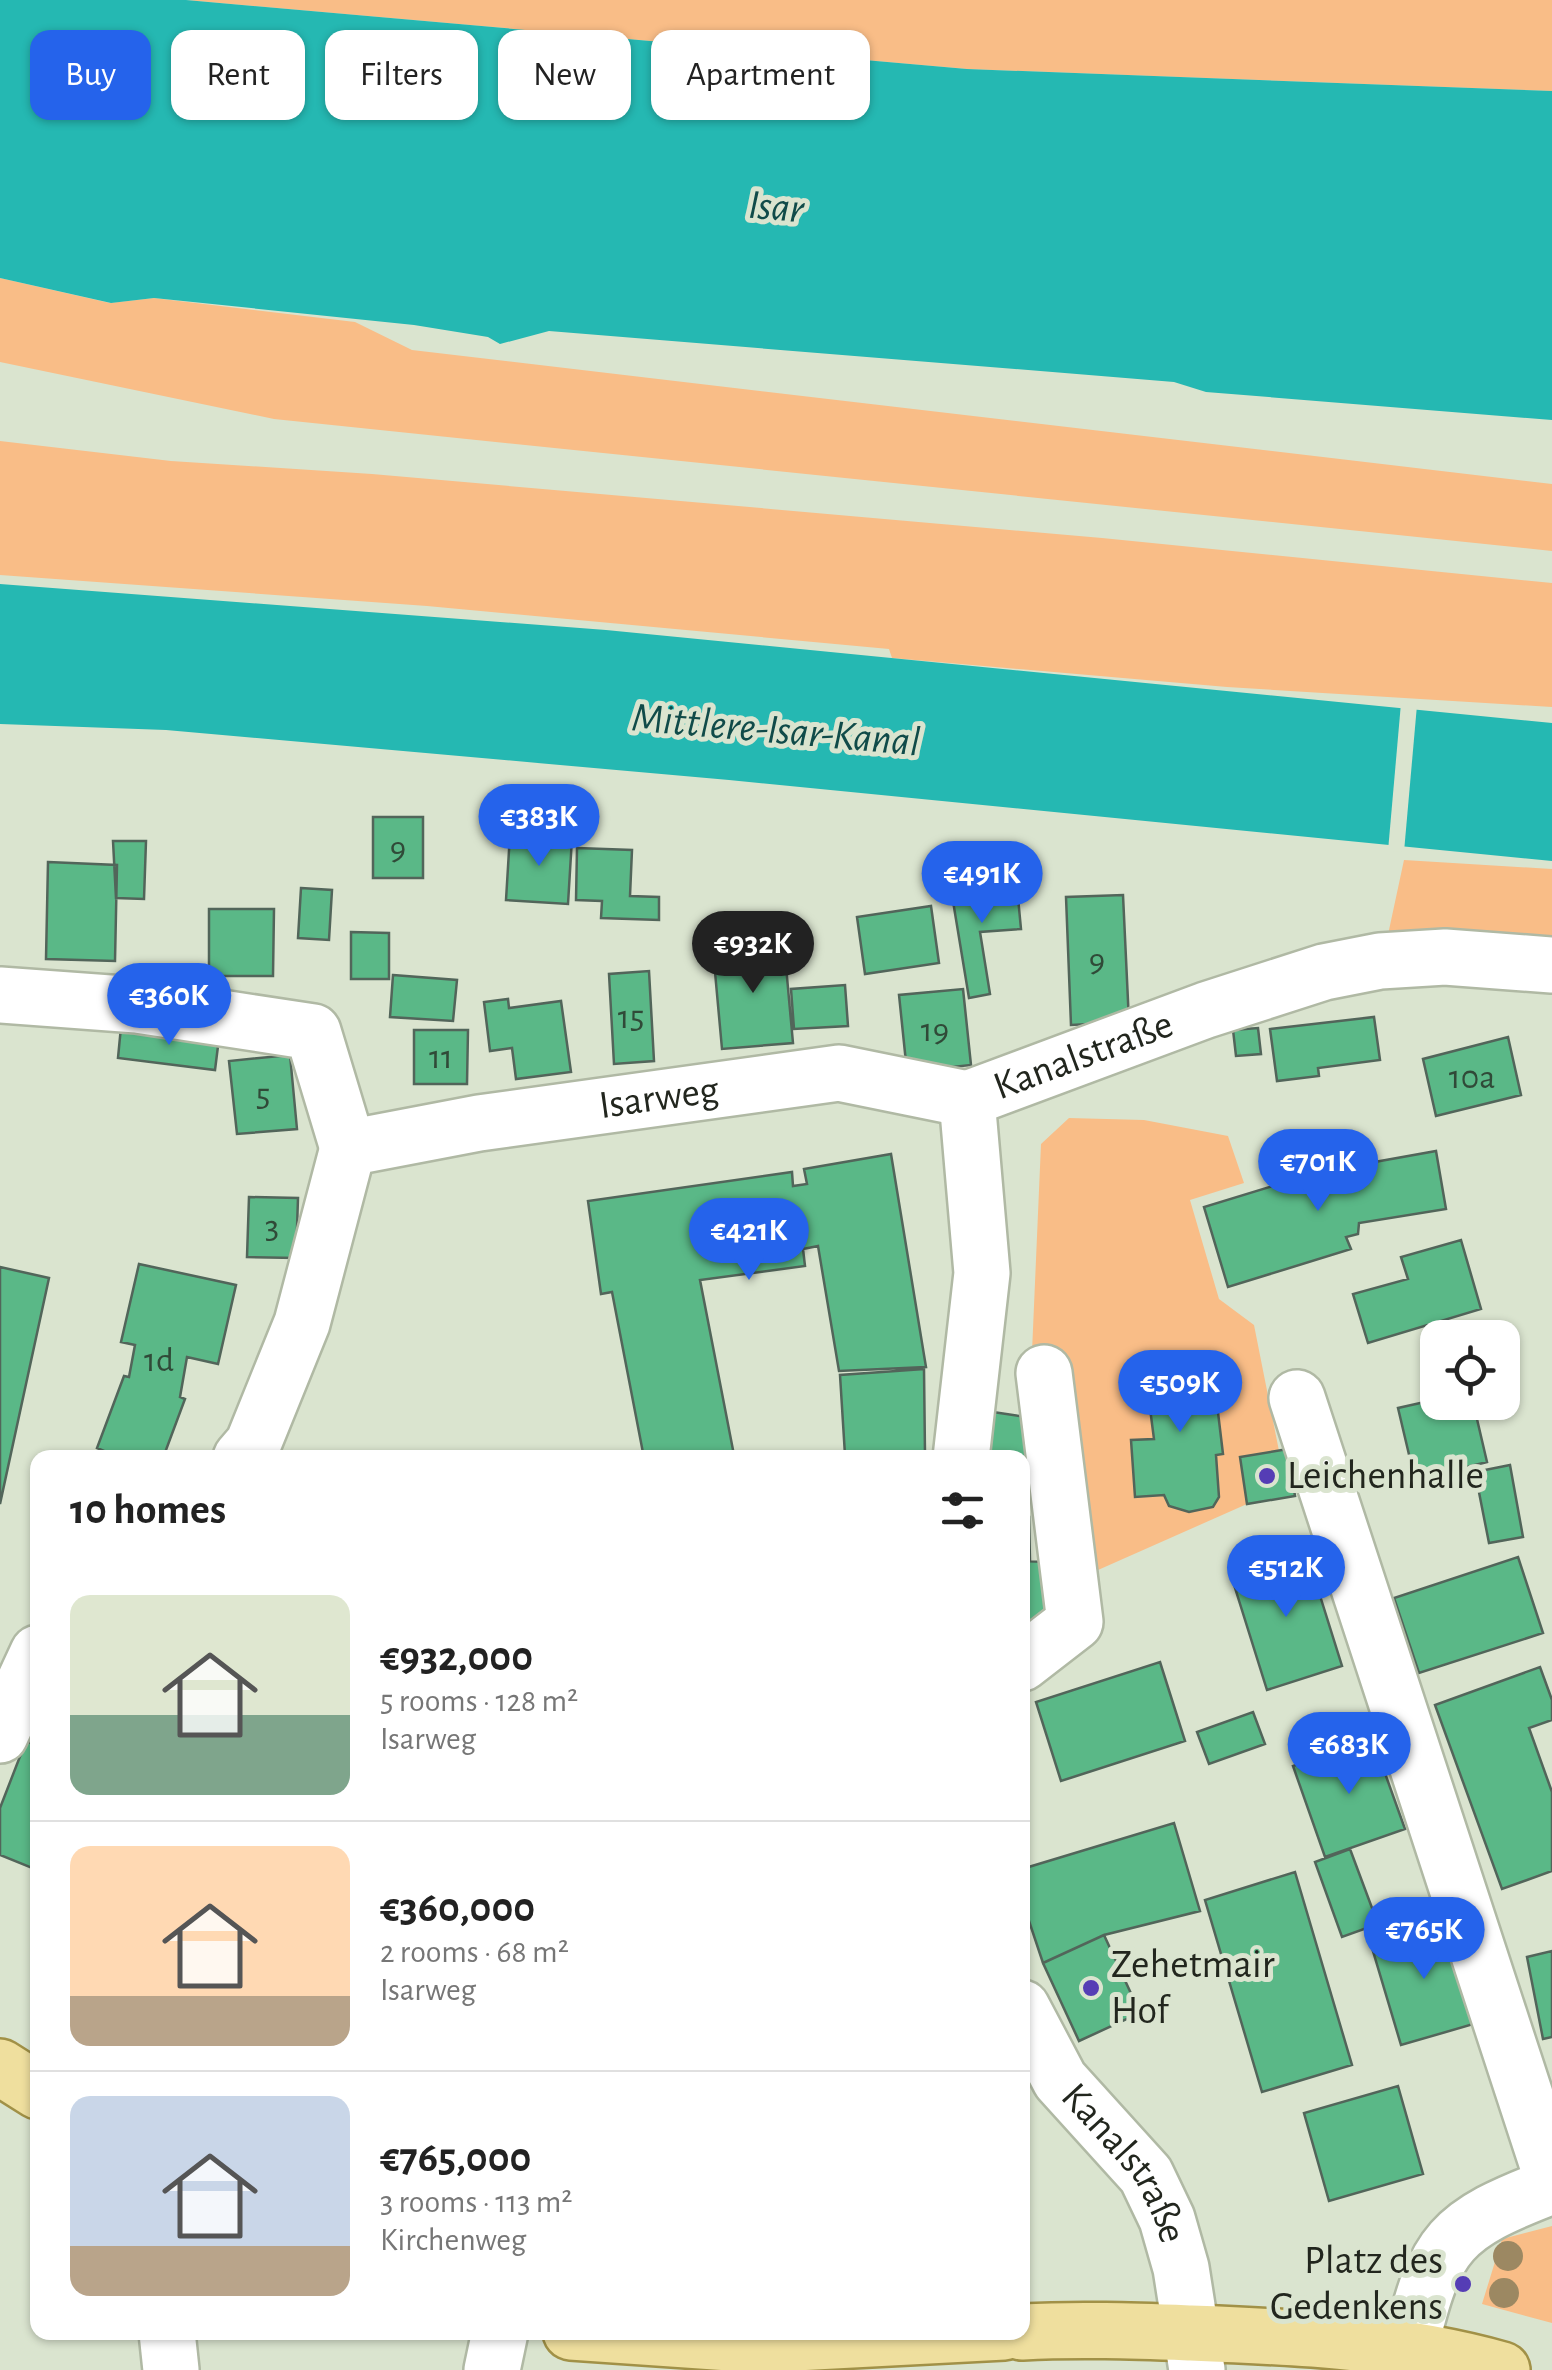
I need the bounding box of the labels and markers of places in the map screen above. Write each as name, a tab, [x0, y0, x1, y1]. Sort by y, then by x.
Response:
pin: €383K	[469, 784, 609, 869]
pin: €491K	[912, 841, 1052, 926]
pin: €932K	[683, 911, 823, 996]
pin: €360K	[99, 963, 239, 1048]
pin: €701K	[1248, 1129, 1388, 1214]
pin: €421K	[679, 1198, 819, 1283]
pin: €509K	[1110, 1350, 1250, 1435]
place label: Leichenhalle	[1287, 1456, 1484, 1496]
marker: Leichenhalle	[1256, 1465, 1278, 1487]
pin: €512K	[1216, 1535, 1356, 1620]
pin: €683K	[1279, 1712, 1419, 1797]
pin: €765K	[1354, 1897, 1494, 1982]
place label: Zehetmair Hof	[1111, 1945, 1275, 2031]
marker: Zehetmair Hof	[1080, 1977, 1102, 1999]
place label: Platz des Gedenkens	[1270, 2241, 1443, 2327]
marker: Platz des Gedenkens	[1452, 2273, 1474, 2295]

